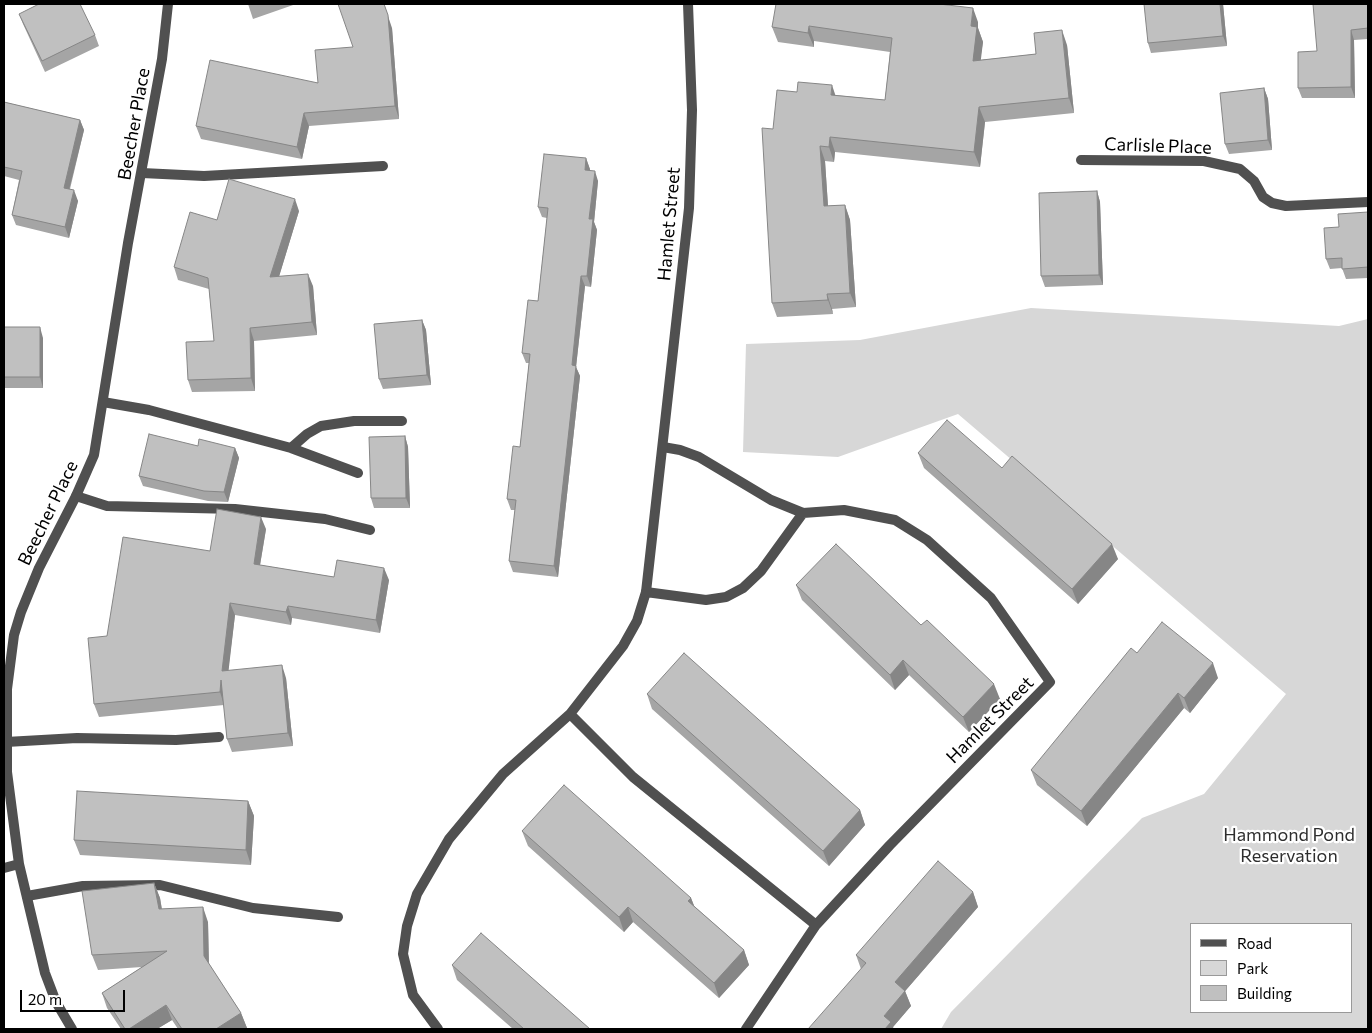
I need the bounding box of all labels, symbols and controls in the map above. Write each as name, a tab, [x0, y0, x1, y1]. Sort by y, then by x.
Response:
street label: Beecher Place	[113, 66, 155, 182]
street label: Carlisle Place	[1104, 133, 1212, 159]
street label: Hamlet Street	[653, 166, 685, 282]
street label: Beecher Place	[13, 457, 83, 569]
street label: Hamlet Street	[942, 672, 1038, 768]
park label: Hammond Pond Reservation	[1223, 824, 1355, 866]
legend	[1190, 923, 1352, 1013]
text: Road	[1237, 934, 1272, 952]
text: Park	[1237, 959, 1268, 977]
scale bar	[22, 980, 128, 1012]
text: Building	[1237, 984, 1292, 1002]
text: 20 m	[28, 990, 62, 1008]

